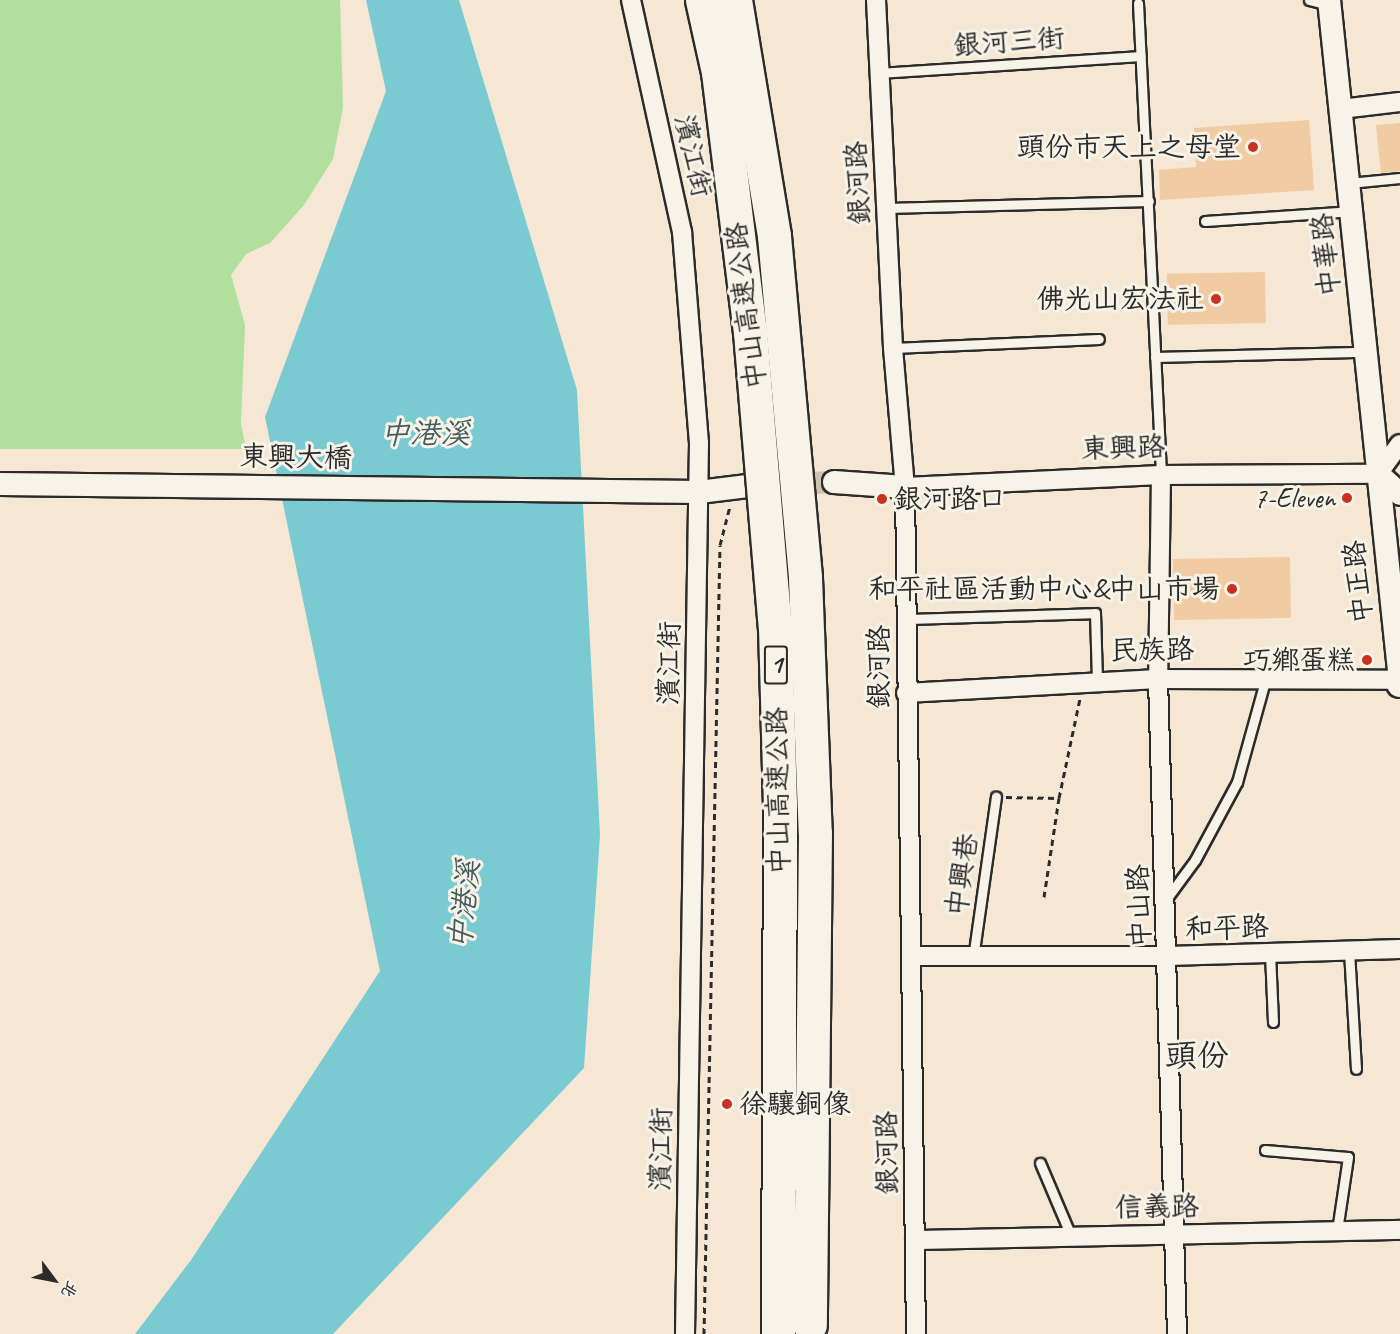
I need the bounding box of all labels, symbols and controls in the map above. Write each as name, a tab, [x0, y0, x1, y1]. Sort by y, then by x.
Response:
street label: 銀河三街	[952, 21, 1066, 63]
street label: 濱江街	[667, 111, 719, 201]
place label: 頭份市天上之母堂	[1017, 130, 1241, 164]
street label: 銀河路	[839, 140, 877, 226]
marker: 頭份市天上之母堂	[1246, 140, 1260, 154]
street label: 中華路	[1305, 211, 1347, 299]
street label: 中山高速公路	[719, 221, 773, 391]
place label: 佛光山宏法社	[1036, 282, 1204, 316]
marker: 佛光山宏法社	[1209, 292, 1223, 306]
water label: 中港溪	[380, 415, 470, 451]
street label: 東興路	[1080, 430, 1166, 466]
street label: 東興大橋	[240, 439, 352, 475]
place label: 7-Eleven	[1254, 481, 1335, 515]
place label: 銀河路口	[894, 482, 1006, 516]
marker: 7-Eleven	[1340, 491, 1354, 505]
marker: 銀河路口	[875, 492, 889, 506]
street label: 中正路	[1337, 538, 1379, 626]
place label: 和平社區活動中心&中山市場	[868, 572, 1220, 606]
marker: 和平社區活動中心&中山市場	[1225, 582, 1239, 596]
street label: 濱江街	[651, 621, 687, 705]
street label: 銀河路	[862, 625, 896, 709]
street label: 民族路	[1110, 632, 1194, 668]
road number: 1	[762, 641, 790, 689]
place label: 巧鄉蛋糕	[1243, 643, 1355, 677]
marker: 巧鄉蛋糕	[1360, 653, 1374, 667]
street label: 中山高速公路	[760, 707, 796, 875]
street label: 中興巷	[940, 831, 984, 919]
water label: 中港溪	[441, 858, 487, 952]
street label: 中山路	[1121, 863, 1157, 949]
street label: 和平路	[1184, 910, 1270, 946]
district label: 頭份	[1165, 1037, 1229, 1075]
place label: 徐驤銅像	[739, 1087, 851, 1121]
marker: 徐驤銅像	[720, 1097, 734, 1111]
street label: 濱江街	[643, 1107, 679, 1191]
street label: 銀河路	[869, 1111, 905, 1195]
street label: 信義路	[1115, 1189, 1199, 1225]
north arrow	[24, 1250, 84, 1310]
text: 北	[57, 1277, 82, 1302]

